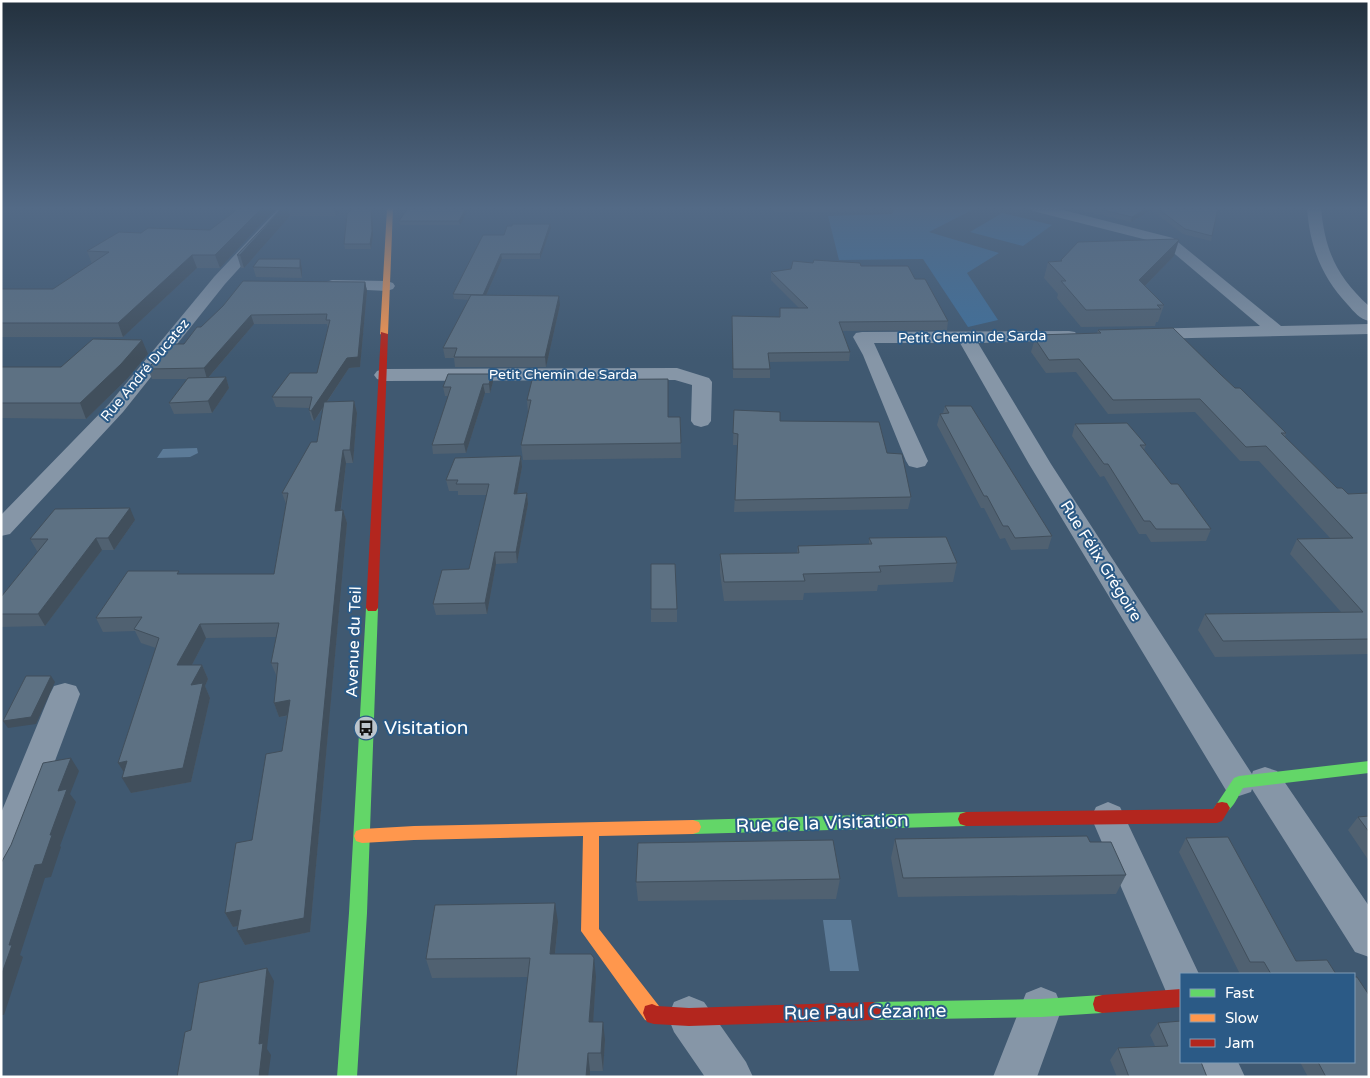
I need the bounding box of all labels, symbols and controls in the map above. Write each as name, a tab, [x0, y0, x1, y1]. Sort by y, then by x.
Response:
street label: Rue André Ducatez	[97, 315, 193, 425]
street label: Petit Chemin de Sarda	[898, 327, 1046, 347]
street label: Petit Chemin de Sarda	[489, 366, 637, 383]
street label: Rue Félix Grégoire	[1056, 497, 1146, 625]
street label: Avenue du Teil	[342, 586, 366, 698]
bus stop icon: Visitation	[353, 715, 379, 741]
place label: Visitation	[384, 717, 468, 739]
street label: Rue de la Visitation	[735, 809, 909, 837]
legend	[1180, 973, 1355, 1063]
text: Fast	[1225, 984, 1255, 1002]
street label: Rue Paul Cézanne	[784, 1000, 946, 1024]
text: Slow	[1225, 1009, 1259, 1027]
text: Jam	[1225, 1034, 1254, 1052]

